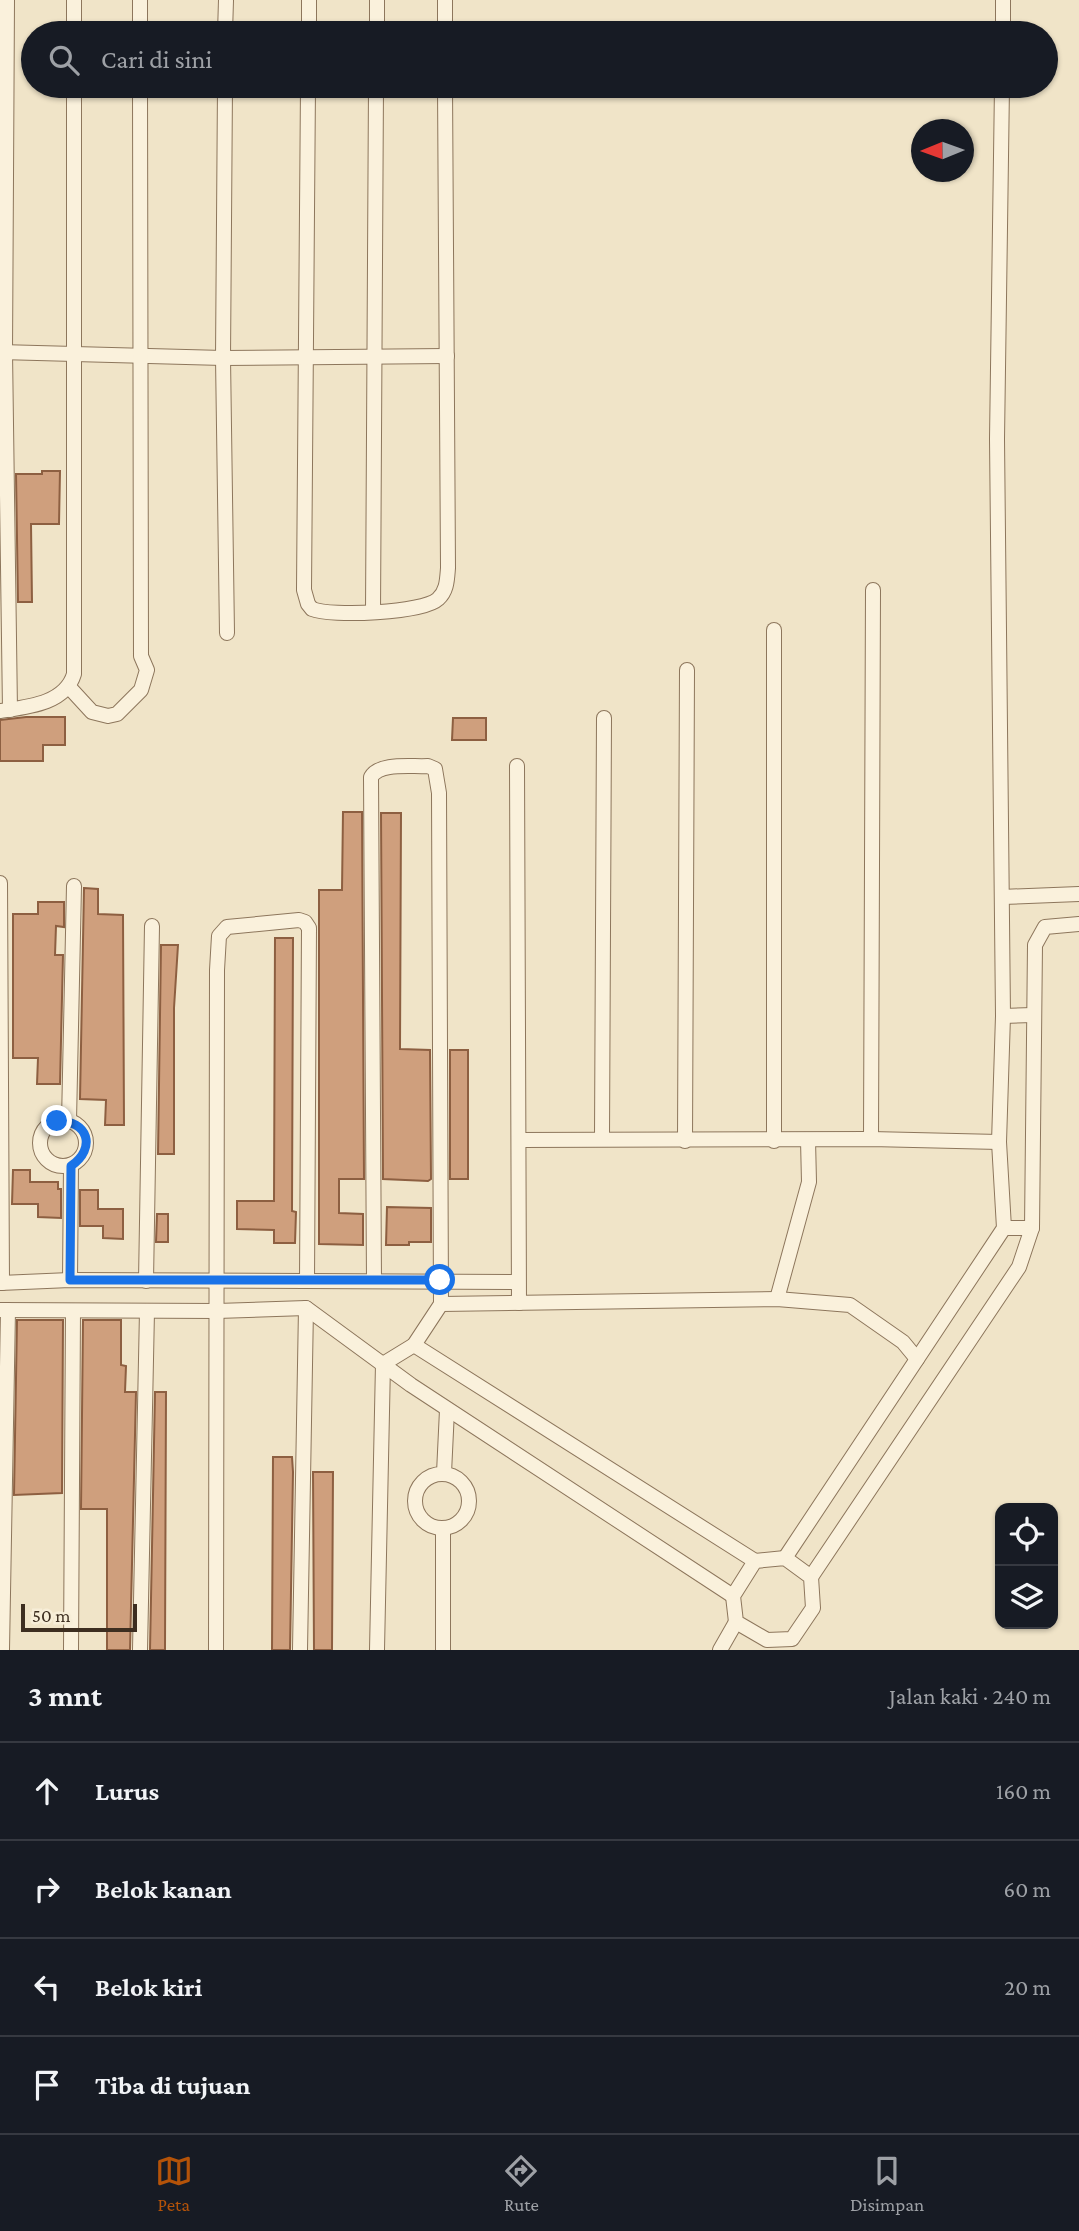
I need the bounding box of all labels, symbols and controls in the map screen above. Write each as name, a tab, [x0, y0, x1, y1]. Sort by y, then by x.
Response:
search box	[21, 21, 1058, 98]
icon: search	[45, 41, 83, 79]
text: Cari di sini	[101, 45, 212, 74]
north arrow	[911, 119, 974, 182]
route end	[41, 1105, 72, 1136]
route start	[424, 1264, 455, 1295]
map controls	[995, 1503, 1058, 1629]
button: locate	[995, 1503, 1058, 1566]
button: layers	[995, 1566, 1058, 1629]
scale bar	[21, 1601, 136, 1633]
text: 50 m	[32, 1605, 71, 1626]
text: 3 mnt	[28, 1679, 102, 1712]
text: Jalan kaki · 240 m	[889, 1683, 1051, 1709]
icon: ahead	[28, 1772, 66, 1810]
text: Lurus	[95, 1777, 159, 1806]
text: 160 m	[996, 1778, 1051, 1804]
icon: right	[28, 1870, 66, 1908]
text: Belok kanan	[95, 1875, 232, 1904]
text: 60 m	[1004, 1876, 1051, 1902]
icon: left	[28, 1968, 66, 2006]
text: Belok kiri	[95, 1973, 202, 2002]
text: 20 m	[1004, 1974, 1051, 2000]
icon: arrive	[28, 2066, 66, 2104]
text: Tiba di tujuan	[95, 2071, 250, 2100]
tab: Peta	[155, 2152, 193, 2215]
tab: Rute	[502, 2152, 540, 2215]
tab: Disimpan	[850, 2152, 924, 2215]

